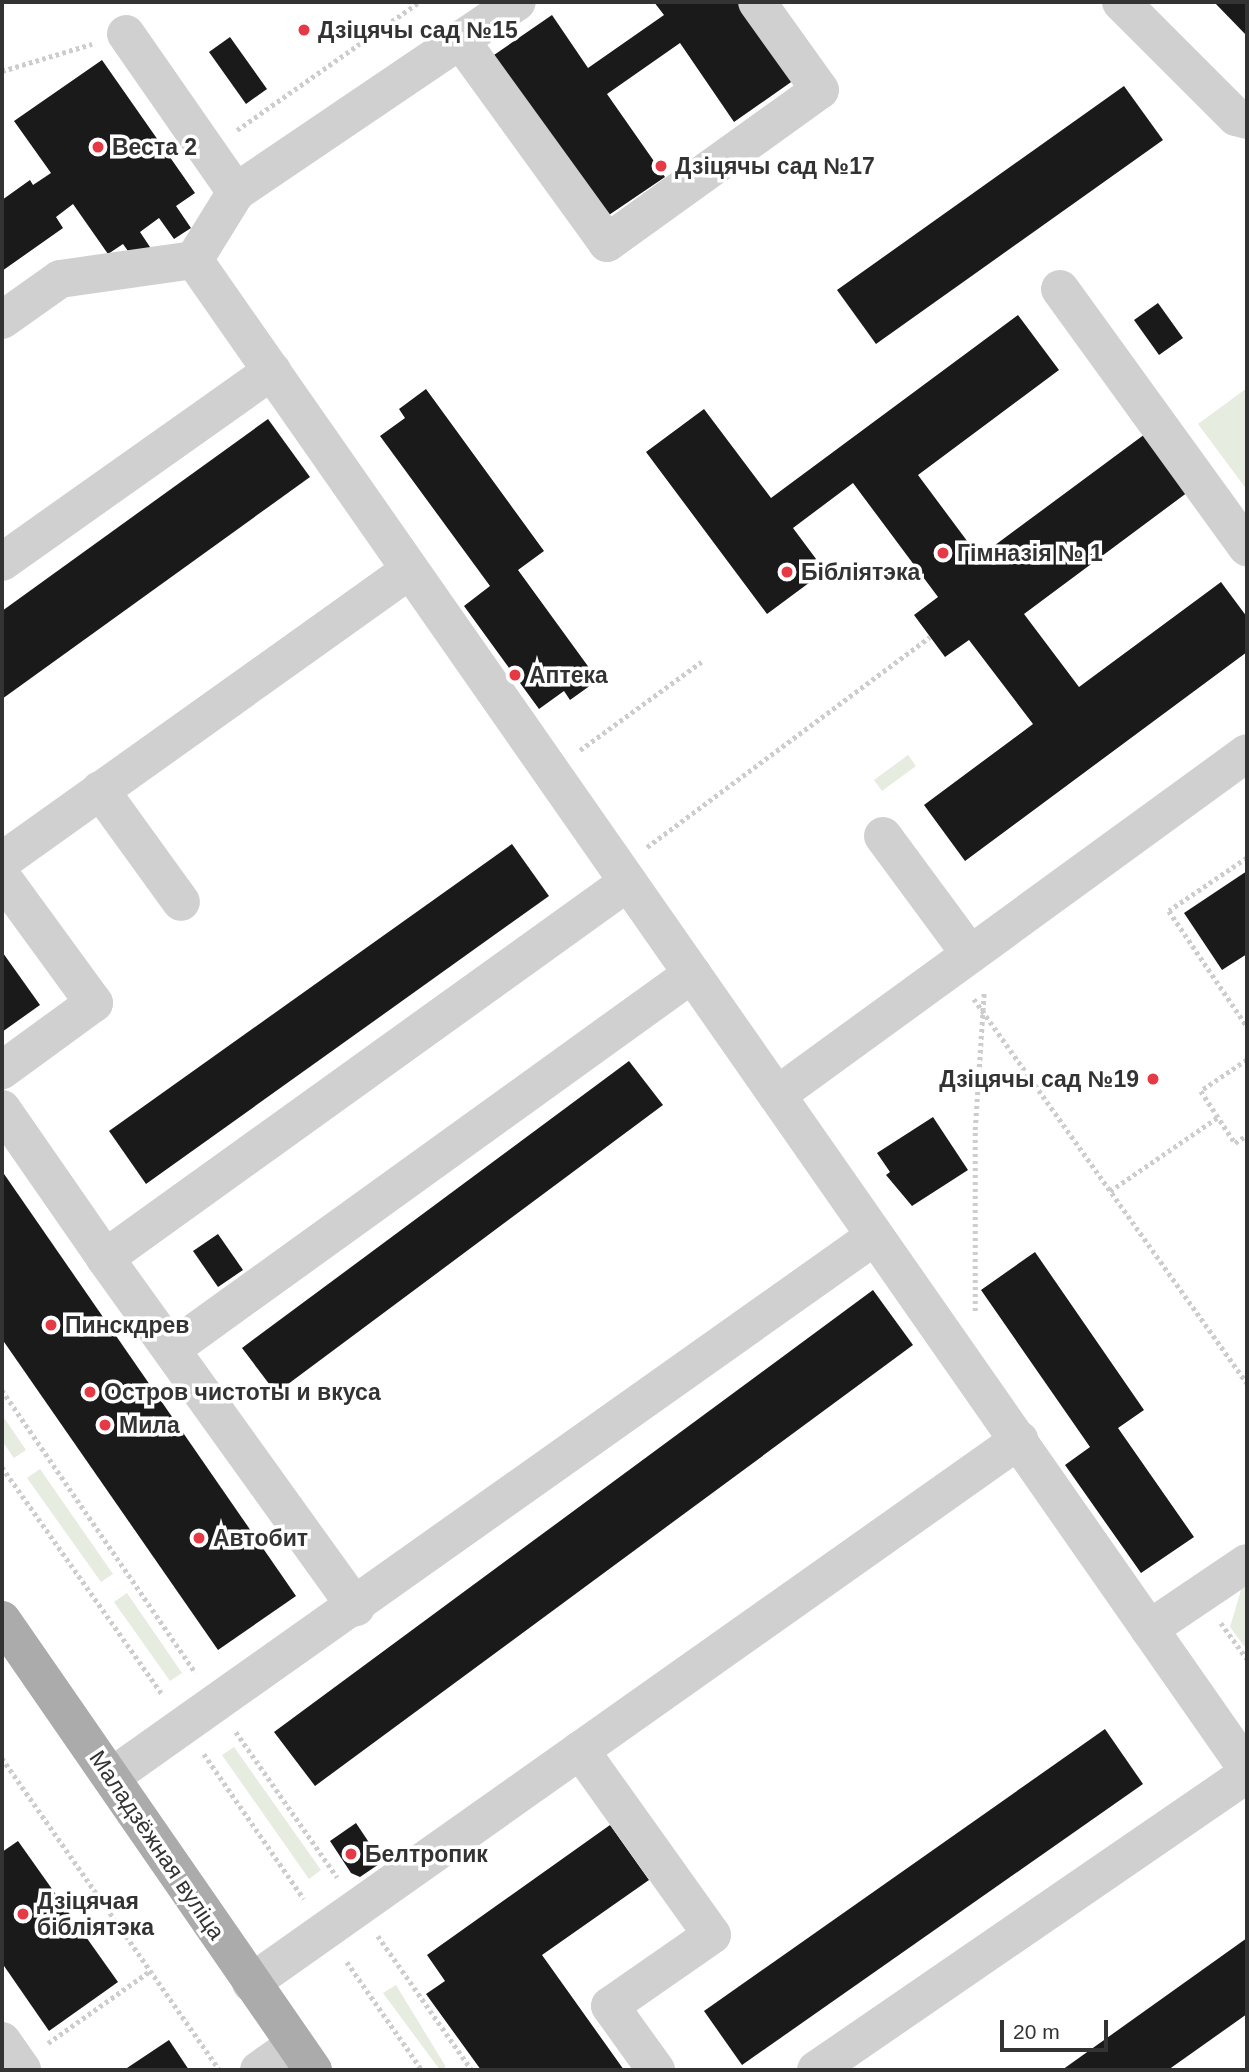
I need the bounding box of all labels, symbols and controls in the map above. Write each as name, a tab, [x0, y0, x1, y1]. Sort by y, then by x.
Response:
place label: Дзіцячы сад №15	[318, 16, 518, 44]
marker: Дзіцячы сад №15	[296, 22, 312, 38]
place label: Веста 2	[112, 133, 197, 161]
marker: Веста 2	[90, 139, 106, 155]
place label: Дзіцячы сад №17	[675, 152, 875, 180]
marker: Дзіцячы сад №17	[653, 158, 669, 174]
place label: Гімназія № 1	[957, 539, 1103, 567]
marker: Гімназія № 1	[935, 545, 951, 561]
place label: Бібліятэка	[801, 558, 920, 586]
marker: Бібліятэка	[779, 564, 795, 580]
place label: Аптека	[529, 661, 608, 689]
marker: Аптека	[507, 667, 523, 683]
place label: Дзіцячы сад №19	[939, 1065, 1139, 1093]
marker: Дзіцячы сад №19	[1145, 1071, 1161, 1087]
place label: Пинскдрев	[65, 1311, 189, 1339]
marker: Пинскдрев	[43, 1317, 59, 1333]
place label: Остров чистоты и вкуса	[104, 1378, 381, 1406]
marker: Остров чистоты и вкуса	[82, 1384, 98, 1400]
place label: Мила	[119, 1411, 180, 1439]
marker: Мила	[97, 1417, 113, 1433]
place label: Автобит	[213, 1524, 308, 1552]
marker: Автобит	[191, 1530, 207, 1546]
street label: Маладзёжная вуліца	[83, 1745, 231, 1945]
place label: Белтропик	[365, 1840, 488, 1868]
marker: Белтропик	[343, 1846, 359, 1862]
place label: Дзіцячая бібліятэка	[37, 1887, 154, 1941]
marker: Дзіцячая бібліятэка	[15, 1906, 31, 1922]
scale bar	[1004, 2006, 1112, 2050]
text: 20 m	[1013, 2020, 1060, 2043]

